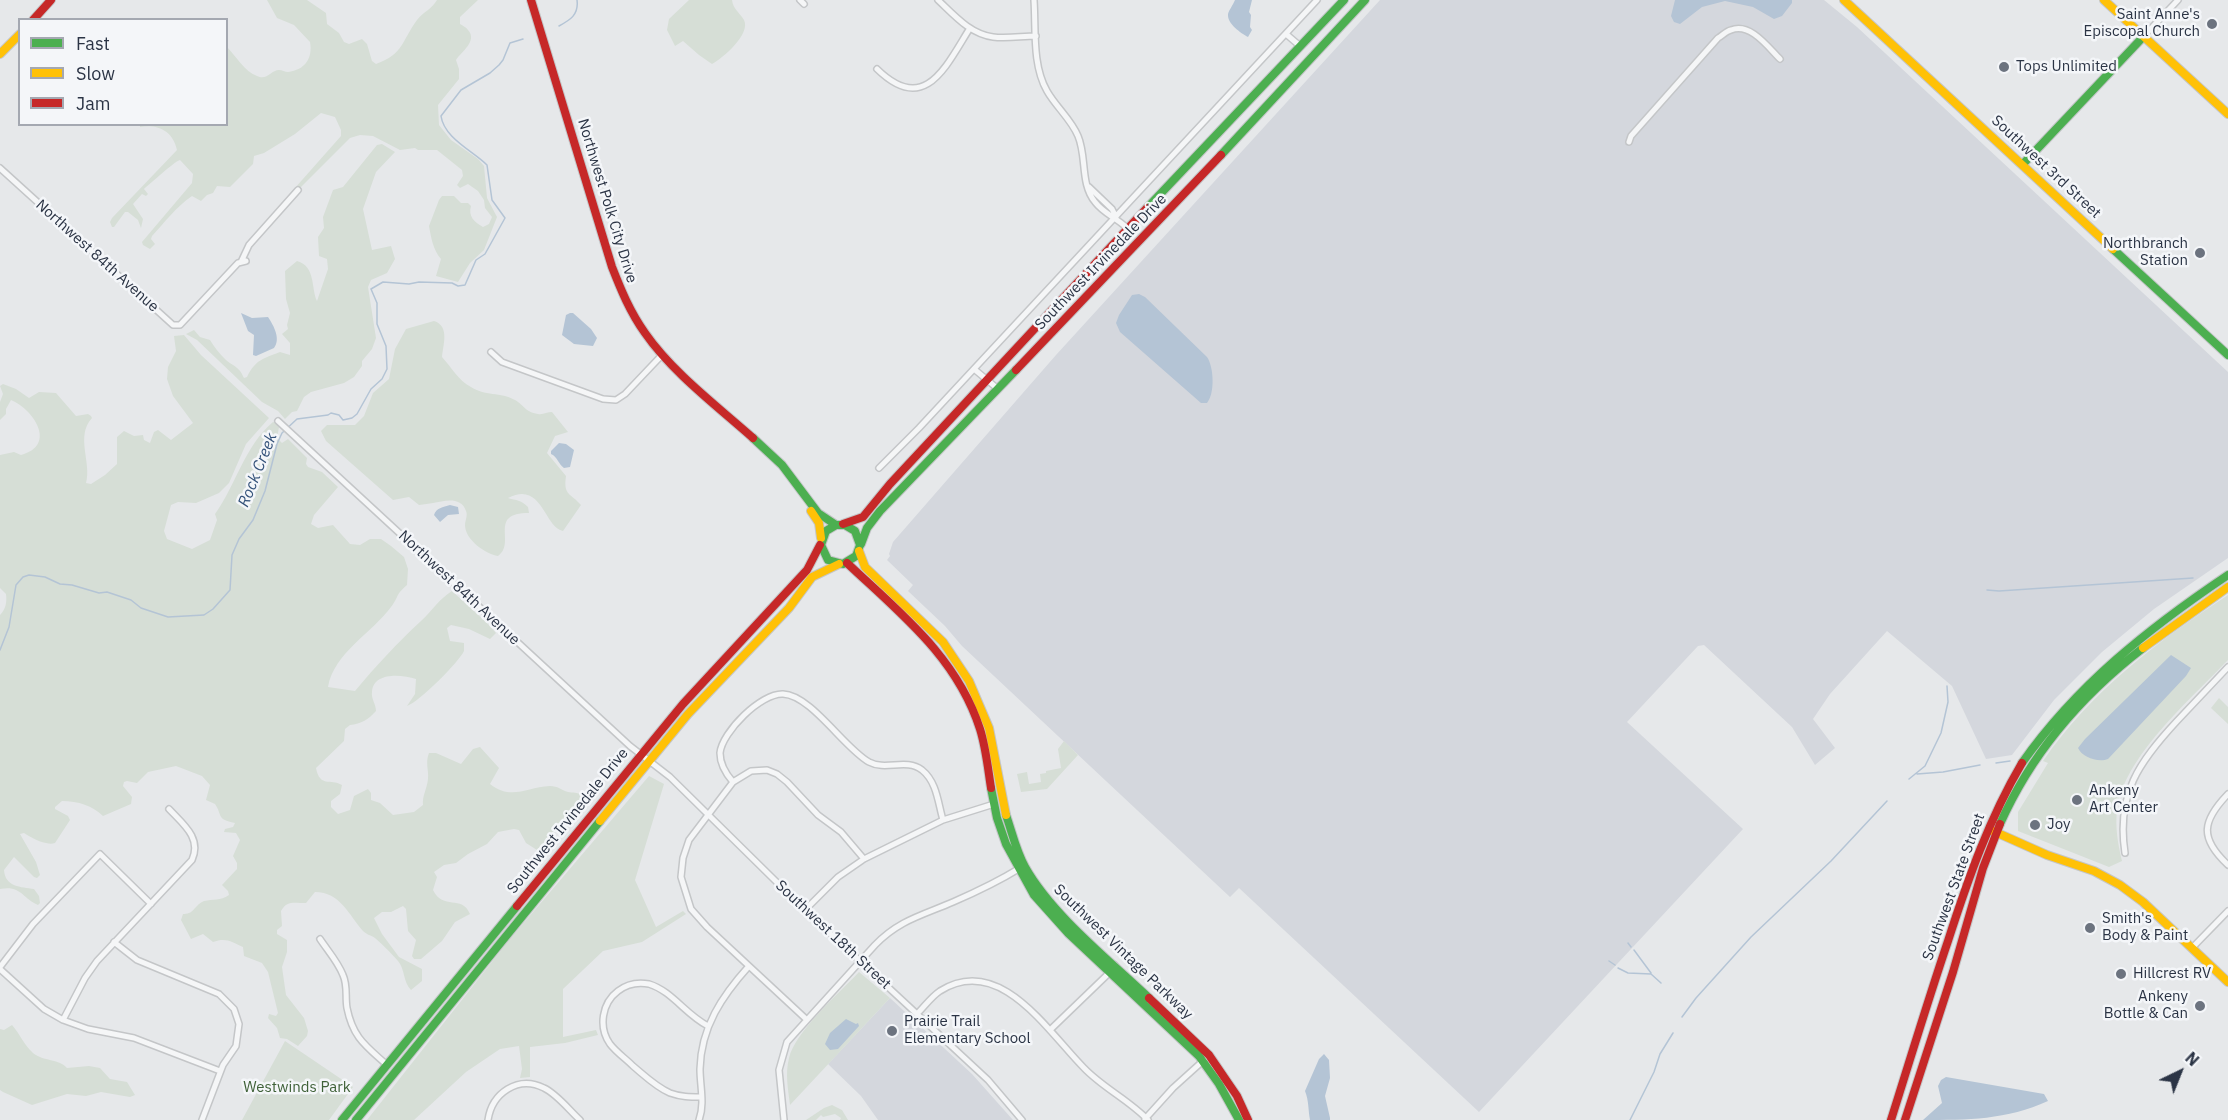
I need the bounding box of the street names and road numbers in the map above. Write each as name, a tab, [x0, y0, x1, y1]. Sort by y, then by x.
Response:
street label: Southwest 3rd Street	[1988, 112, 2104, 222]
street label: Northwest Polk City Drive	[573, 117, 641, 285]
street label: Southwest Irvinedale Drive	[1031, 190, 1171, 334]
street label: Northwest 84th Avenue	[32, 196, 162, 316]
street label: Northwest 84th Avenue	[395, 527, 523, 649]
street label: Southwest Irvinedale Drive	[504, 745, 632, 897]
street label: Southwest State Street	[1919, 811, 1989, 963]
street label: Southwest 18th Street	[771, 877, 895, 993]
street label: Southwest Vintage Parkway	[1050, 881, 1196, 1023]

